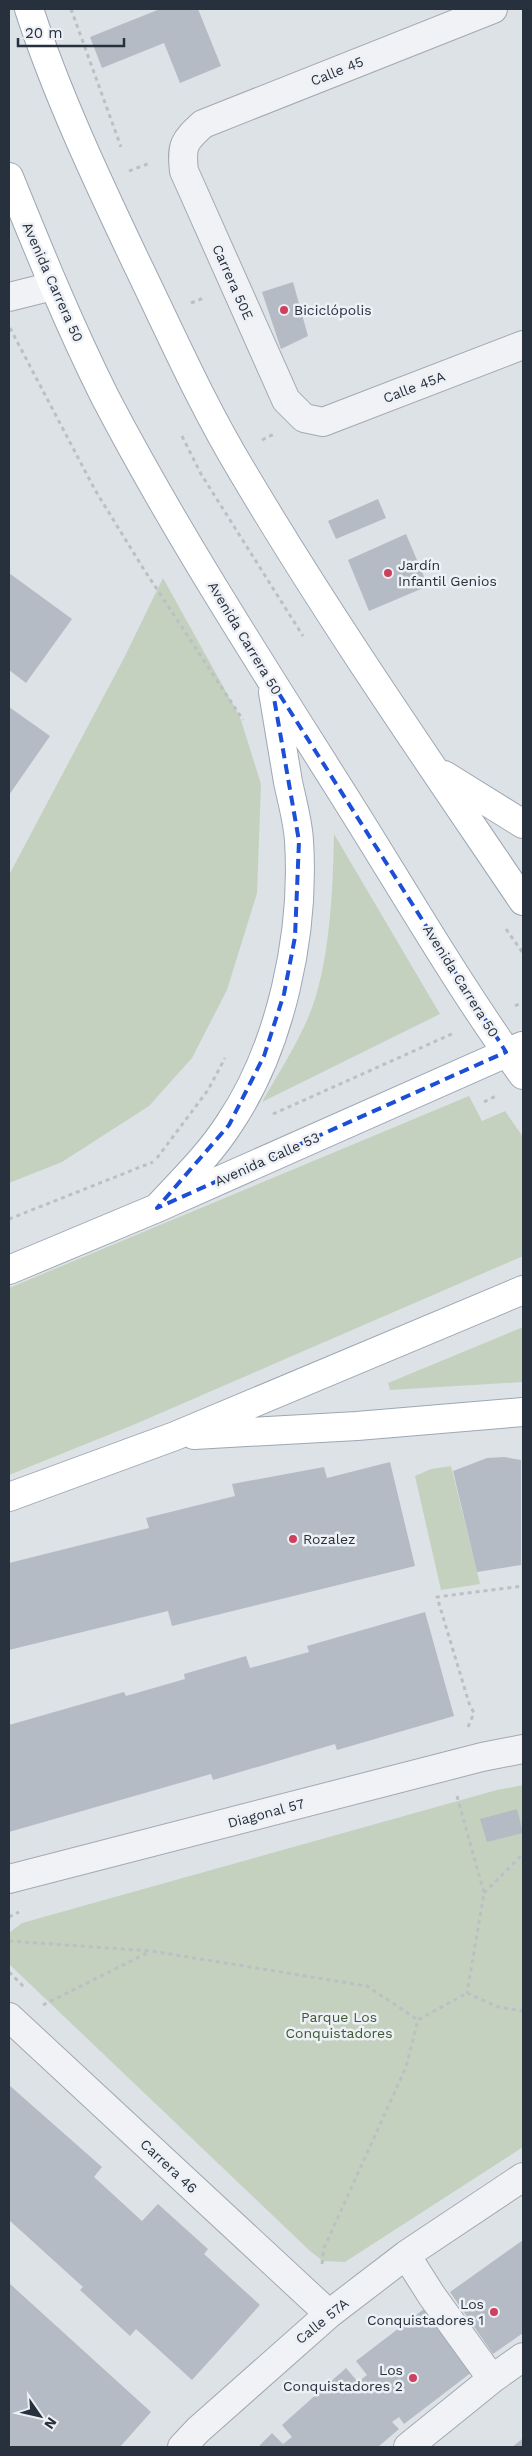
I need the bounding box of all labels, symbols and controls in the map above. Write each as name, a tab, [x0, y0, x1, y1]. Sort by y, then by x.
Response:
scale bar	[18, 15, 124, 47]
text: 20 m	[25, 24, 63, 42]
street label: Calle 45	[308, 53, 366, 89]
street label: Avenida Carrera 50	[19, 220, 87, 344]
street label: Carrera 50E	[209, 242, 257, 322]
place label: Biciclópolis	[294, 302, 372, 318]
marker: Biciclópolis	[278, 304, 290, 316]
street label: Calle 45A	[381, 368, 447, 406]
place label: Jardín Infantil Genios	[398, 557, 497, 589]
marker: Jardín Infantil Genios	[382, 567, 394, 579]
street label: Avenida Carrera 50	[205, 578, 285, 698]
street label: Avenida Carrera 50	[420, 922, 502, 1040]
street label: Avenida Calle 53	[212, 1129, 322, 1189]
place label: Rozalez	[303, 1531, 356, 1547]
marker: Rozalez	[287, 1533, 299, 1545]
street label: Diagonal 57	[226, 1795, 306, 1831]
park label: Parque Los Conquistadores	[285, 2009, 393, 2041]
street label: Carrera 46	[137, 2136, 201, 2196]
street label: Calle 57A	[292, 2295, 352, 2347]
place label: Los Conquistadores 1	[367, 2296, 484, 2328]
marker: Los Conquistadores 1	[488, 2306, 500, 2318]
place label: Los Conquistadores 2	[283, 2362, 403, 2394]
marker: Los Conquistadores 2	[407, 2372, 419, 2384]
north arrow	[15, 2391, 65, 2441]
text: N	[41, 2414, 60, 2432]

